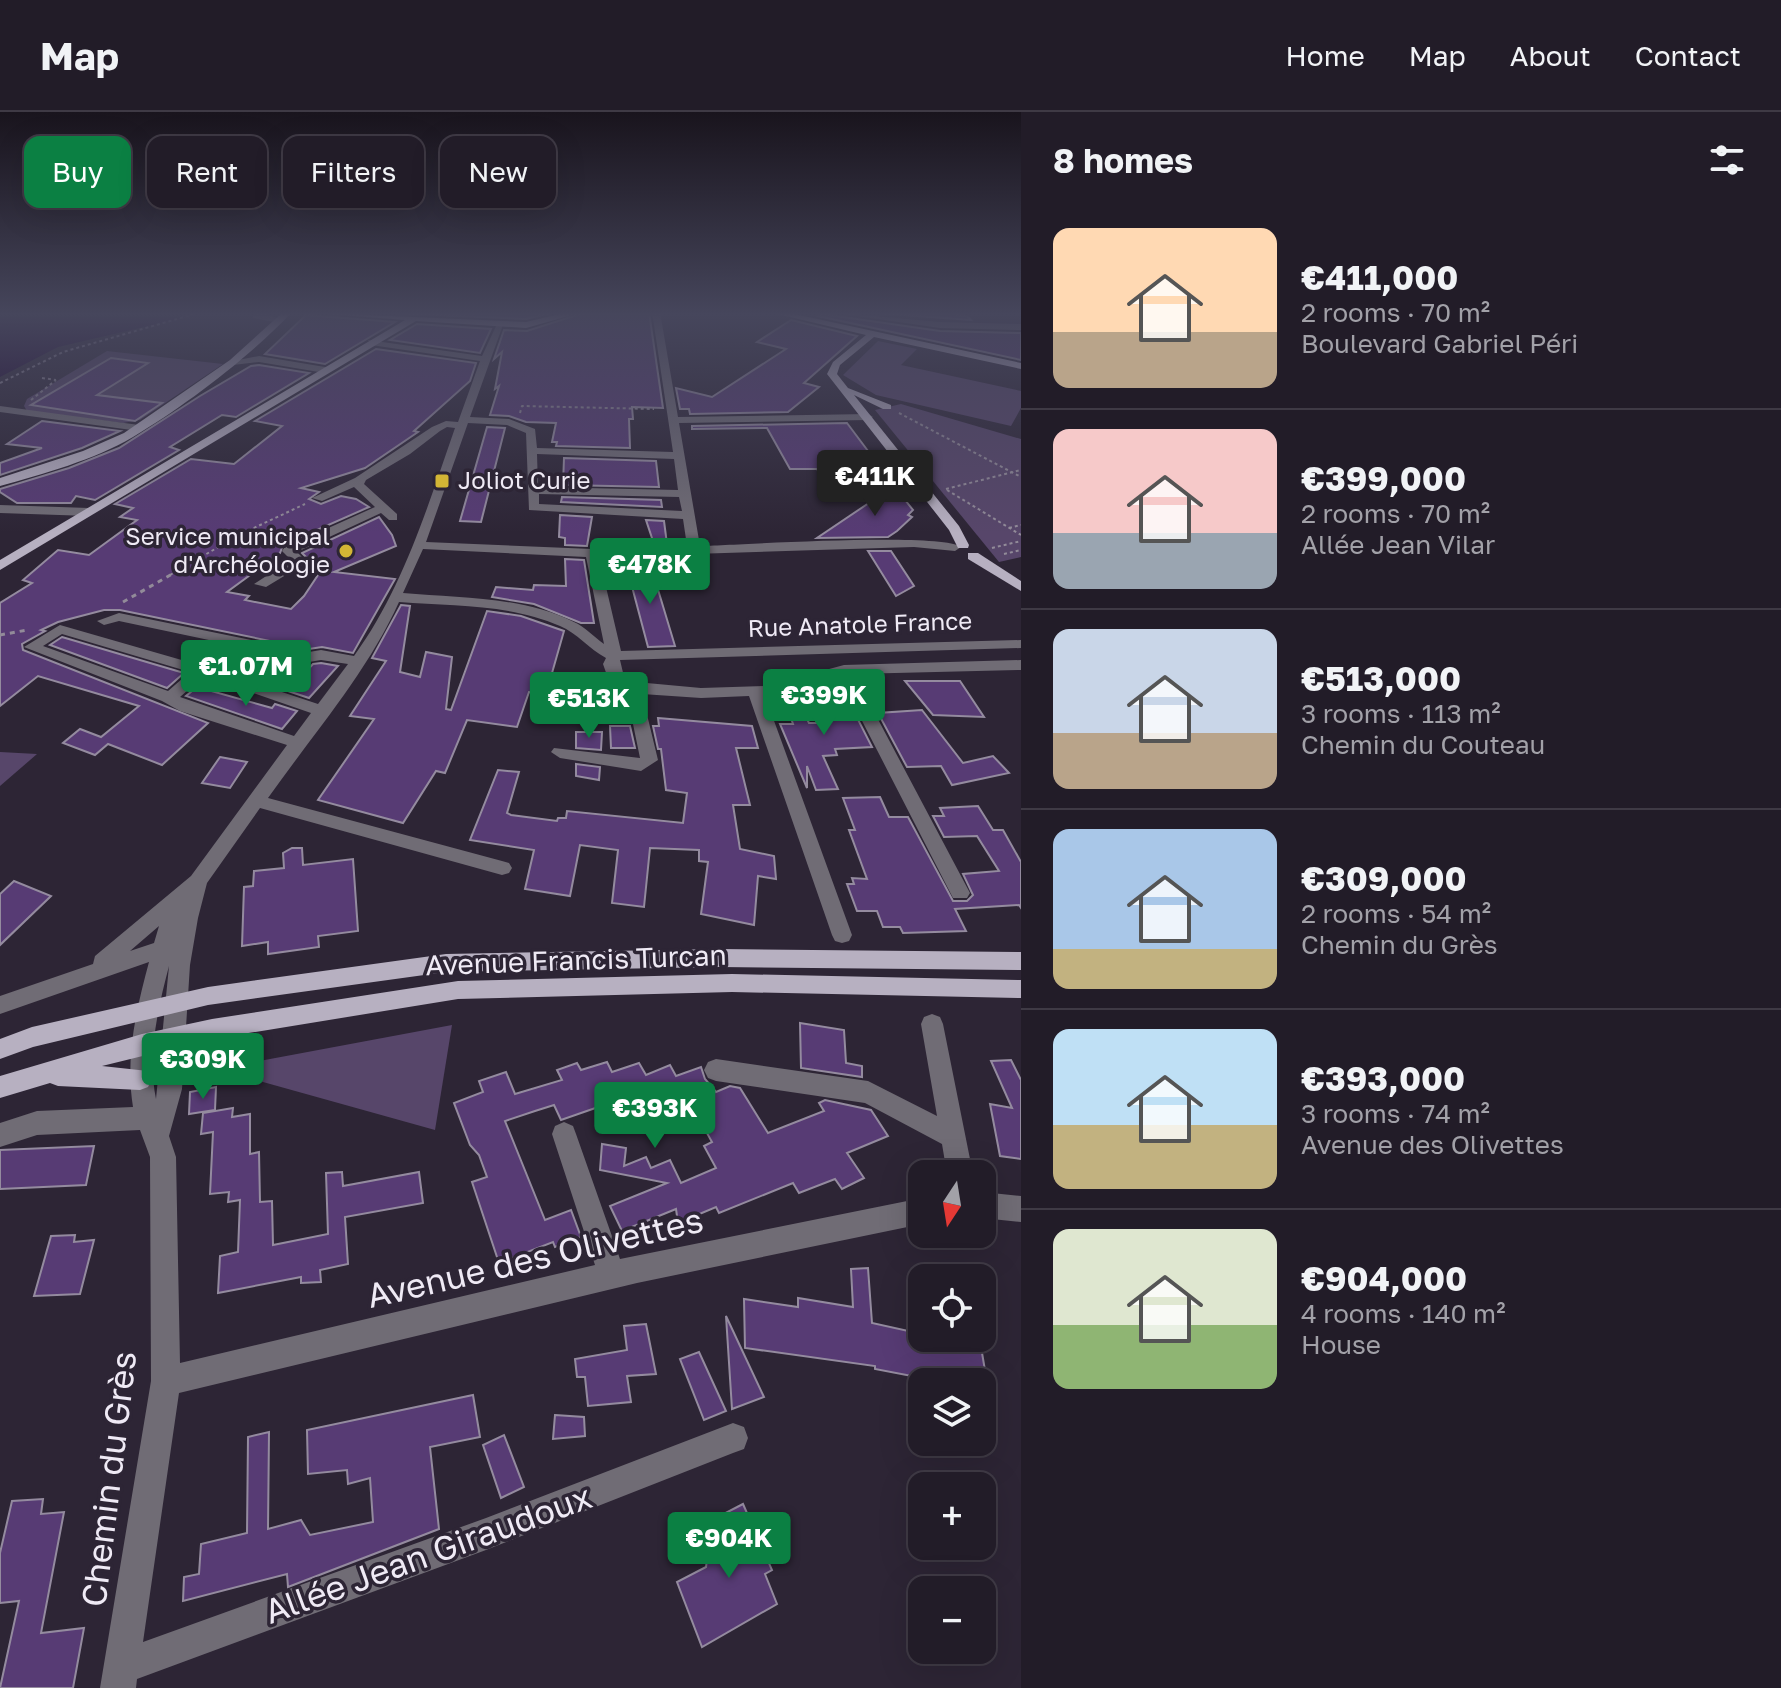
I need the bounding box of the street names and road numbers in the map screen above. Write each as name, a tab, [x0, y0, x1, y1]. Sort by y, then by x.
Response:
street label: Rue Anatole France	[747, 605, 973, 642]
street label: Avenue Francis Turcan	[425, 938, 727, 981]
street label: Avenue des Olivettes	[363, 1199, 707, 1315]
street label: Chemin du Grès	[72, 1349, 144, 1609]
street label: Allée Jean Giraudoux	[259, 1475, 597, 1631]

